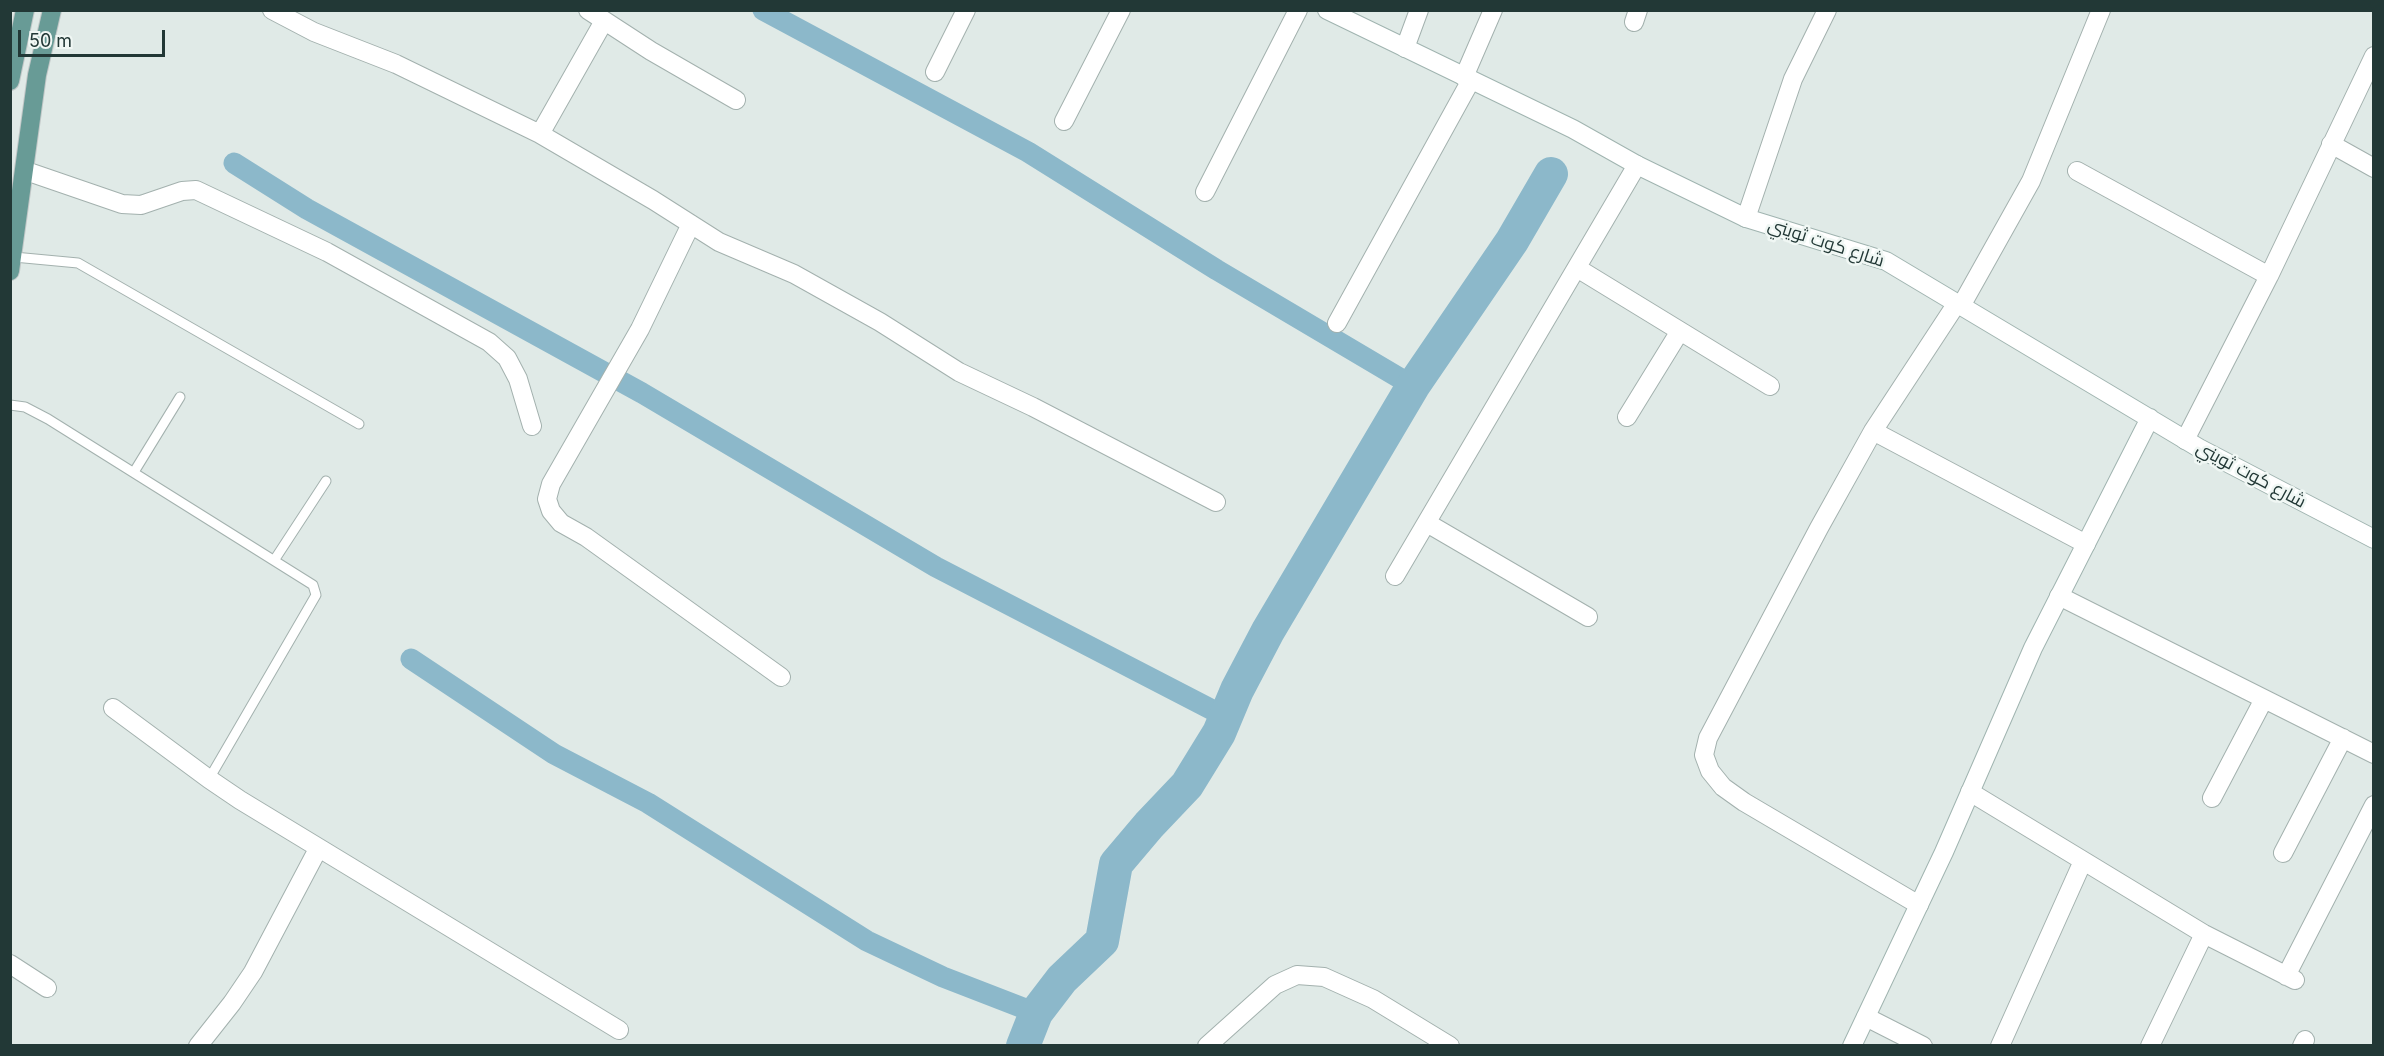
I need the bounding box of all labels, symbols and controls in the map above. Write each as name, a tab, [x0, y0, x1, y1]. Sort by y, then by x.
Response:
scale bar	[21, 18, 168, 56]
text: 50 m	[29, 30, 72, 51]
street label: شارع كوت ثويني	[1765, 214, 1887, 272]
street label: شارع كوت ثويني	[2193, 437, 2309, 513]

